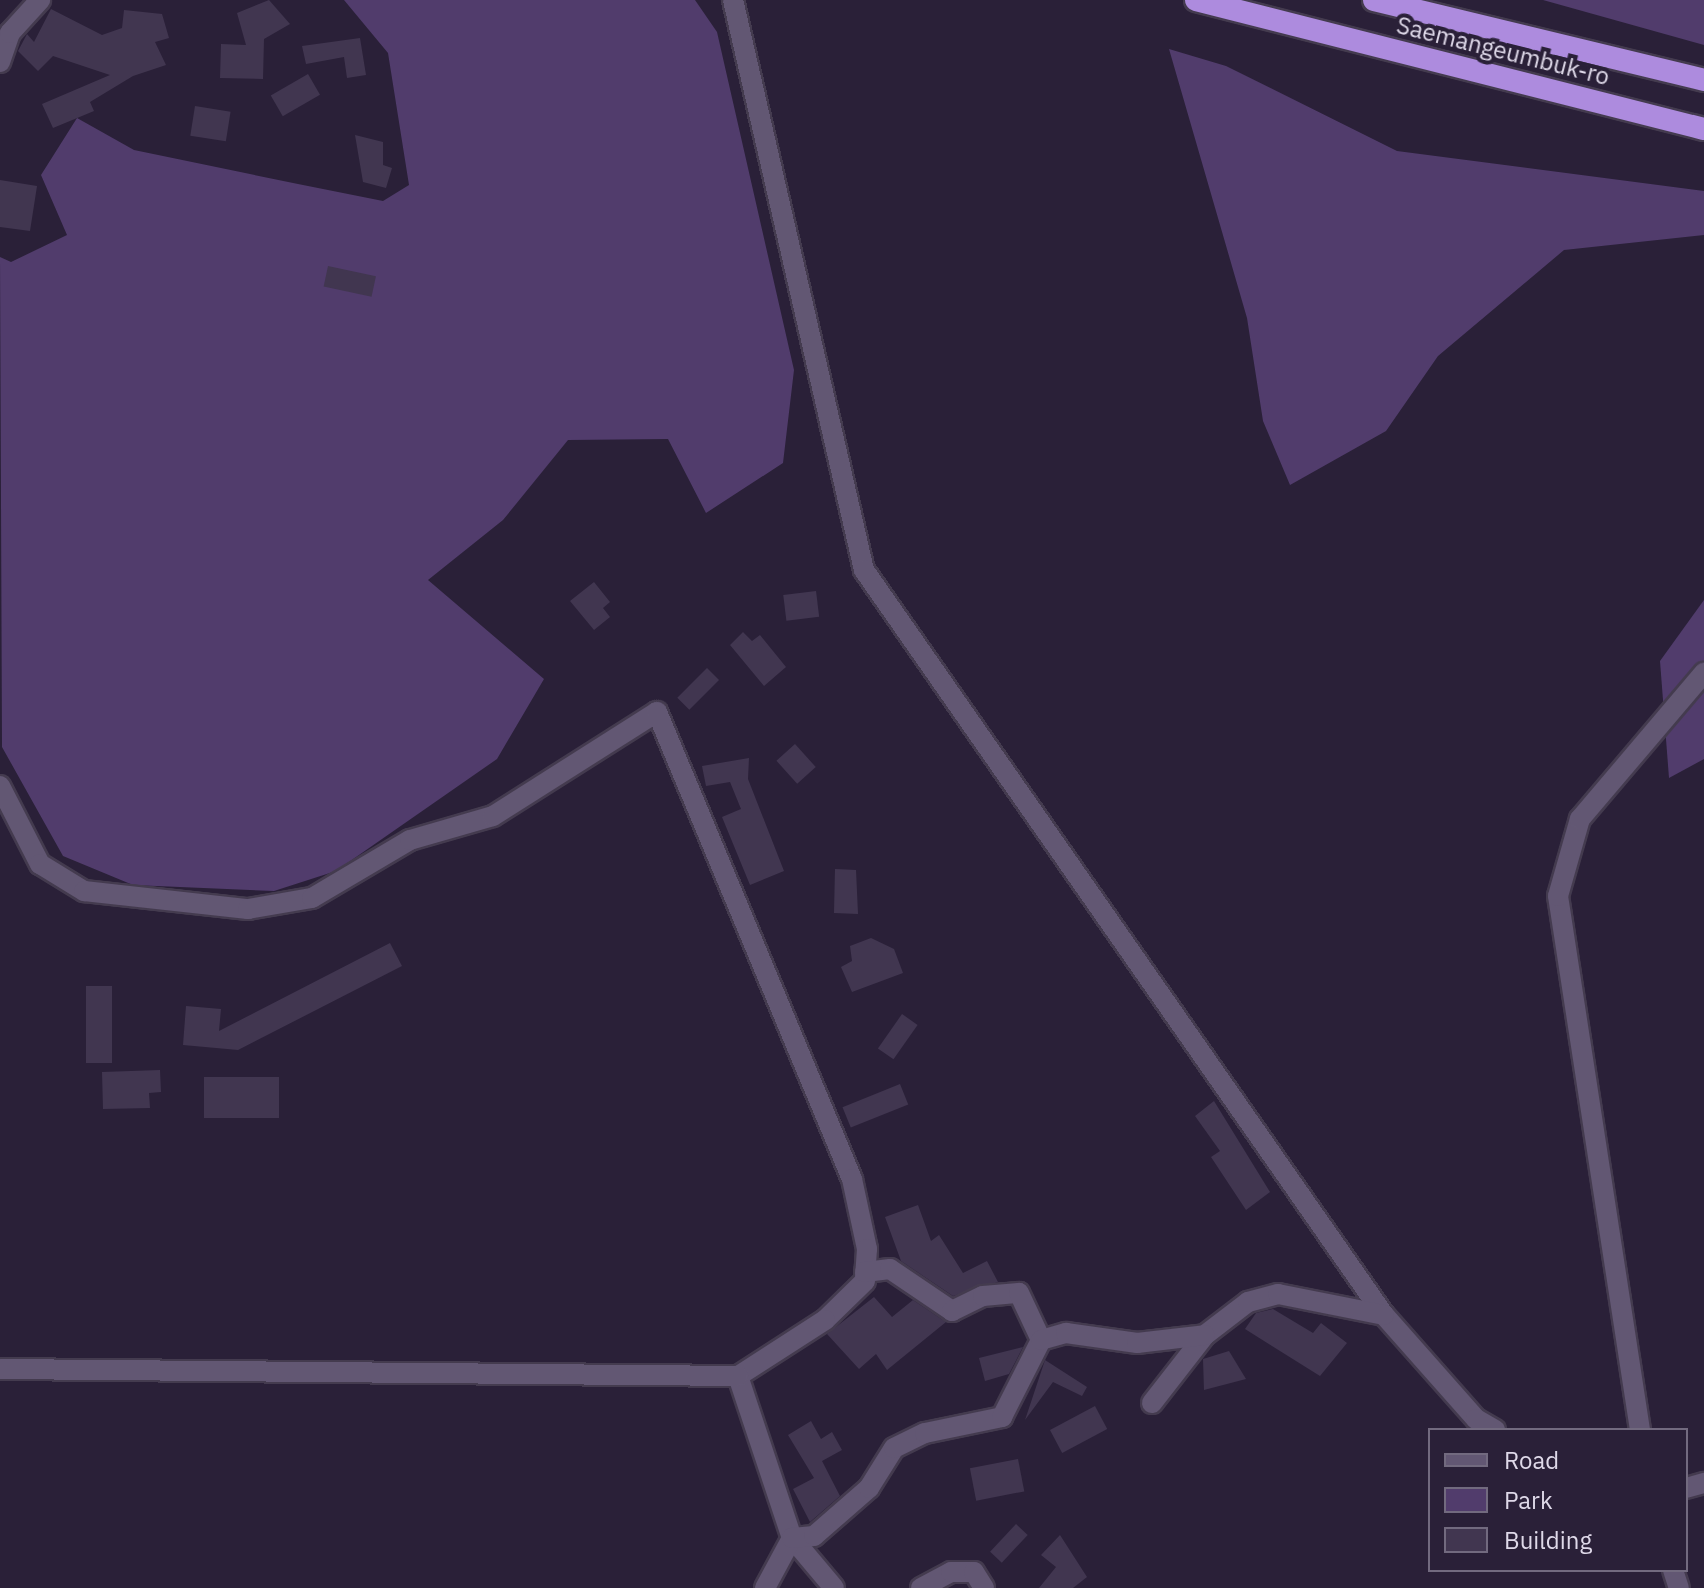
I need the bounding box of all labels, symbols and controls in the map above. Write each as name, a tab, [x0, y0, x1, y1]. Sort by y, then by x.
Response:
street label: Saemangeumbuk-ro	[1394, 11, 1612, 91]
legend	[1428, 1428, 1688, 1572]
text: Road	[1504, 1444, 1559, 1476]
text: Park	[1504, 1484, 1553, 1516]
text: Building	[1504, 1524, 1592, 1556]

